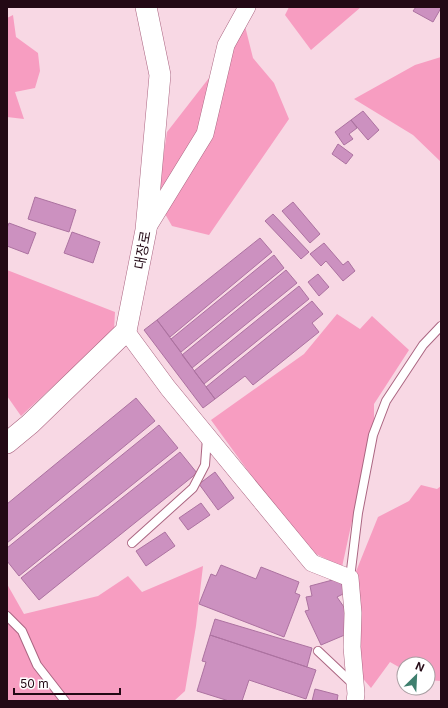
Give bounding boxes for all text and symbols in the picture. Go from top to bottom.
street label: 대장로 [130,229,154,271]
north arrow [396,656,436,696]
text: N [413,659,427,675]
scale bar [14,670,120,696]
text: 50 m [20,676,49,691]

